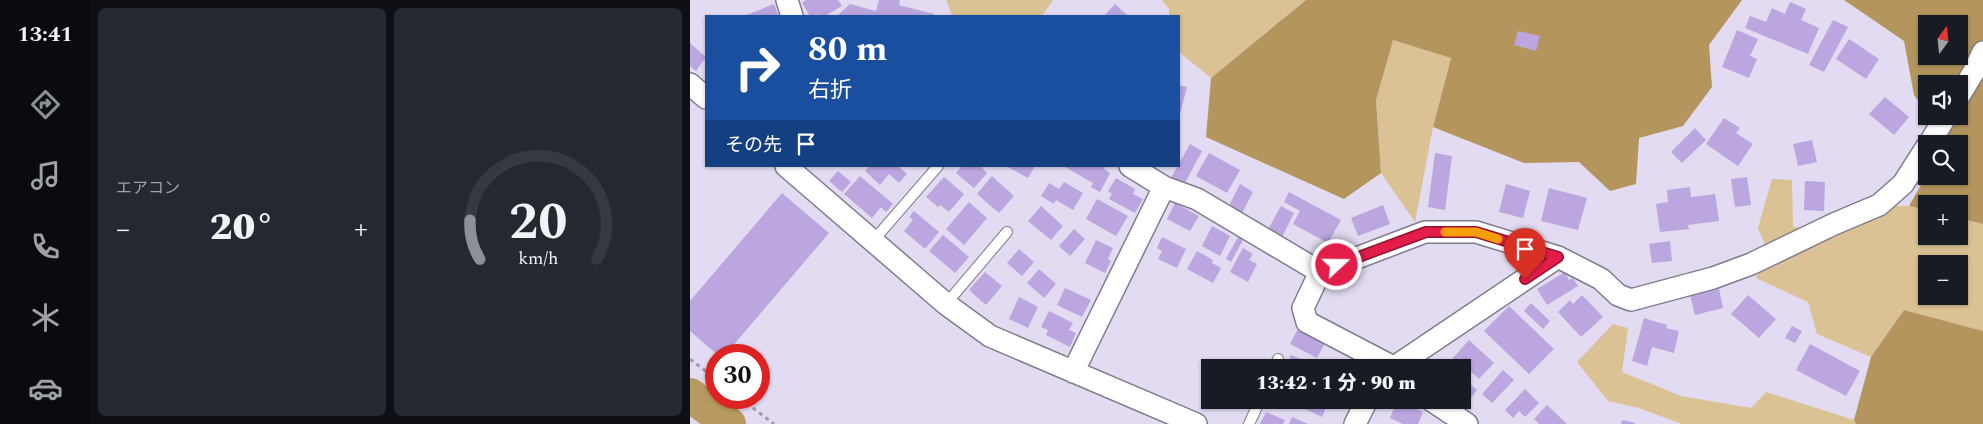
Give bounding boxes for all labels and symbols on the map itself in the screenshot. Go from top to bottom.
north arrow [1918,15,1968,65]
pin [1504,228,1546,279]
position arrow [1310,238,1362,290]
speed limit sign: 30 [705,344,770,409]

